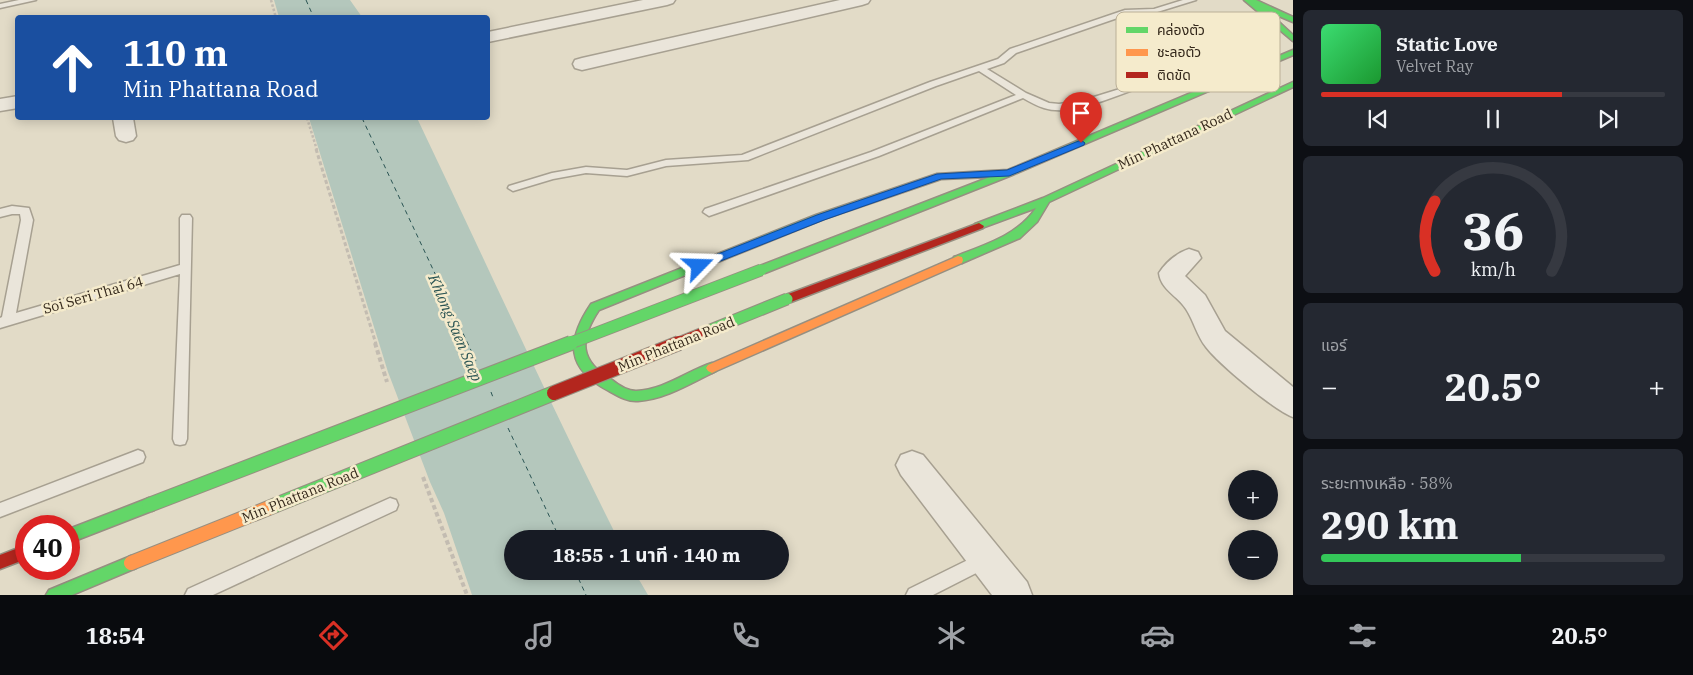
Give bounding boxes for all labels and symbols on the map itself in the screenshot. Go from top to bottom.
legend [1116,12,1280,92]
text: คล่องตัว [1157,21,1205,39]
text: ชะลอตัว [1157,43,1201,61]
text: ติดขัด [1157,66,1191,84]
pin [1060,92,1102,143]
street label: Min Phattana Road [1115,104,1236,173]
position arrow [672,239,724,291]
water label: Khlong Saen Saep [424,270,487,384]
street label: Soi Seri Thai 64 [41,272,145,318]
street label: Min Phattana Road [615,312,738,376]
street label: Min Phattana Road [239,463,362,527]
speed limit sign: 40 [15,515,80,580]

